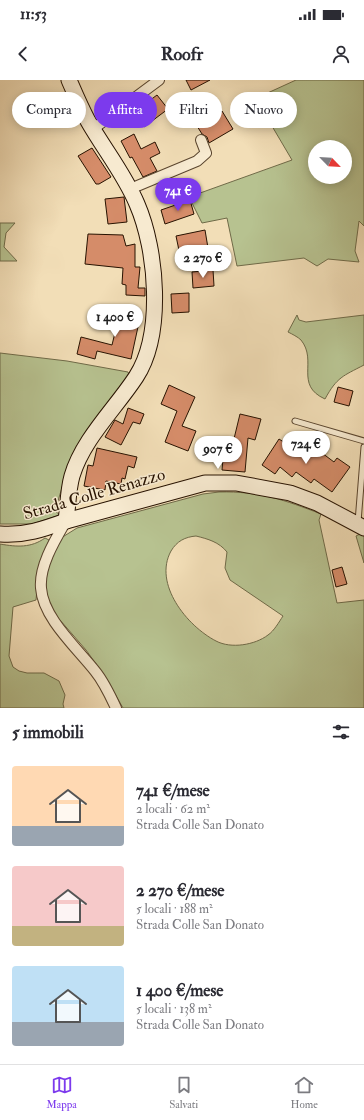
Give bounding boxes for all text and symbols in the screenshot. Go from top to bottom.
text: 11:53 [20,5,47,24]
icon: back [12,43,34,65]
text: Roofr [161,43,203,66]
icon: person [330,43,352,65]
chip: Compra [12,92,86,128]
chip: Affitta [94,92,157,128]
chip: Filtri [165,92,222,128]
chip: Nuovo [230,92,297,128]
north arrow [308,140,352,184]
map controls [308,140,352,184]
pin: 741 € [150,178,206,212]
text: 741 € [164,183,192,199]
pin: 2 270 € [166,245,240,279]
text: 2 270 € [184,250,222,266]
pin: 1 400 € [78,304,152,338]
text: 1 400 € [96,309,134,325]
pin: 724 € [278,431,334,465]
pin: 907 € [190,436,246,470]
text: 724 € [291,436,321,452]
text: 907 € [203,441,233,457]
street label: Strada Colle Renazzo [21,464,167,524]
icon: filters [330,721,352,743]
text: 5 immobili [12,722,84,743]
text: 741 €/mese [136,780,210,801]
icon: home [44,782,92,830]
text: 2 locali · 62 m² [136,801,210,817]
text: Strada Colle San Donato [136,817,264,833]
text: 2 270 €/mese [136,880,224,901]
icon: home [44,882,92,930]
text: 5 locali · 188 m² [136,901,213,917]
text: Strada Colle San Donato [136,917,264,933]
text: 1 400 €/mese [136,980,223,1001]
icon: home [44,982,92,1030]
text: 5 locali · 138 m² [136,1001,212,1017]
text: Strada Colle San Donato [136,1017,264,1033]
tab: Mappa [46,1074,77,1111]
tab: Salvati [169,1074,198,1111]
tab: Home [291,1074,318,1111]

